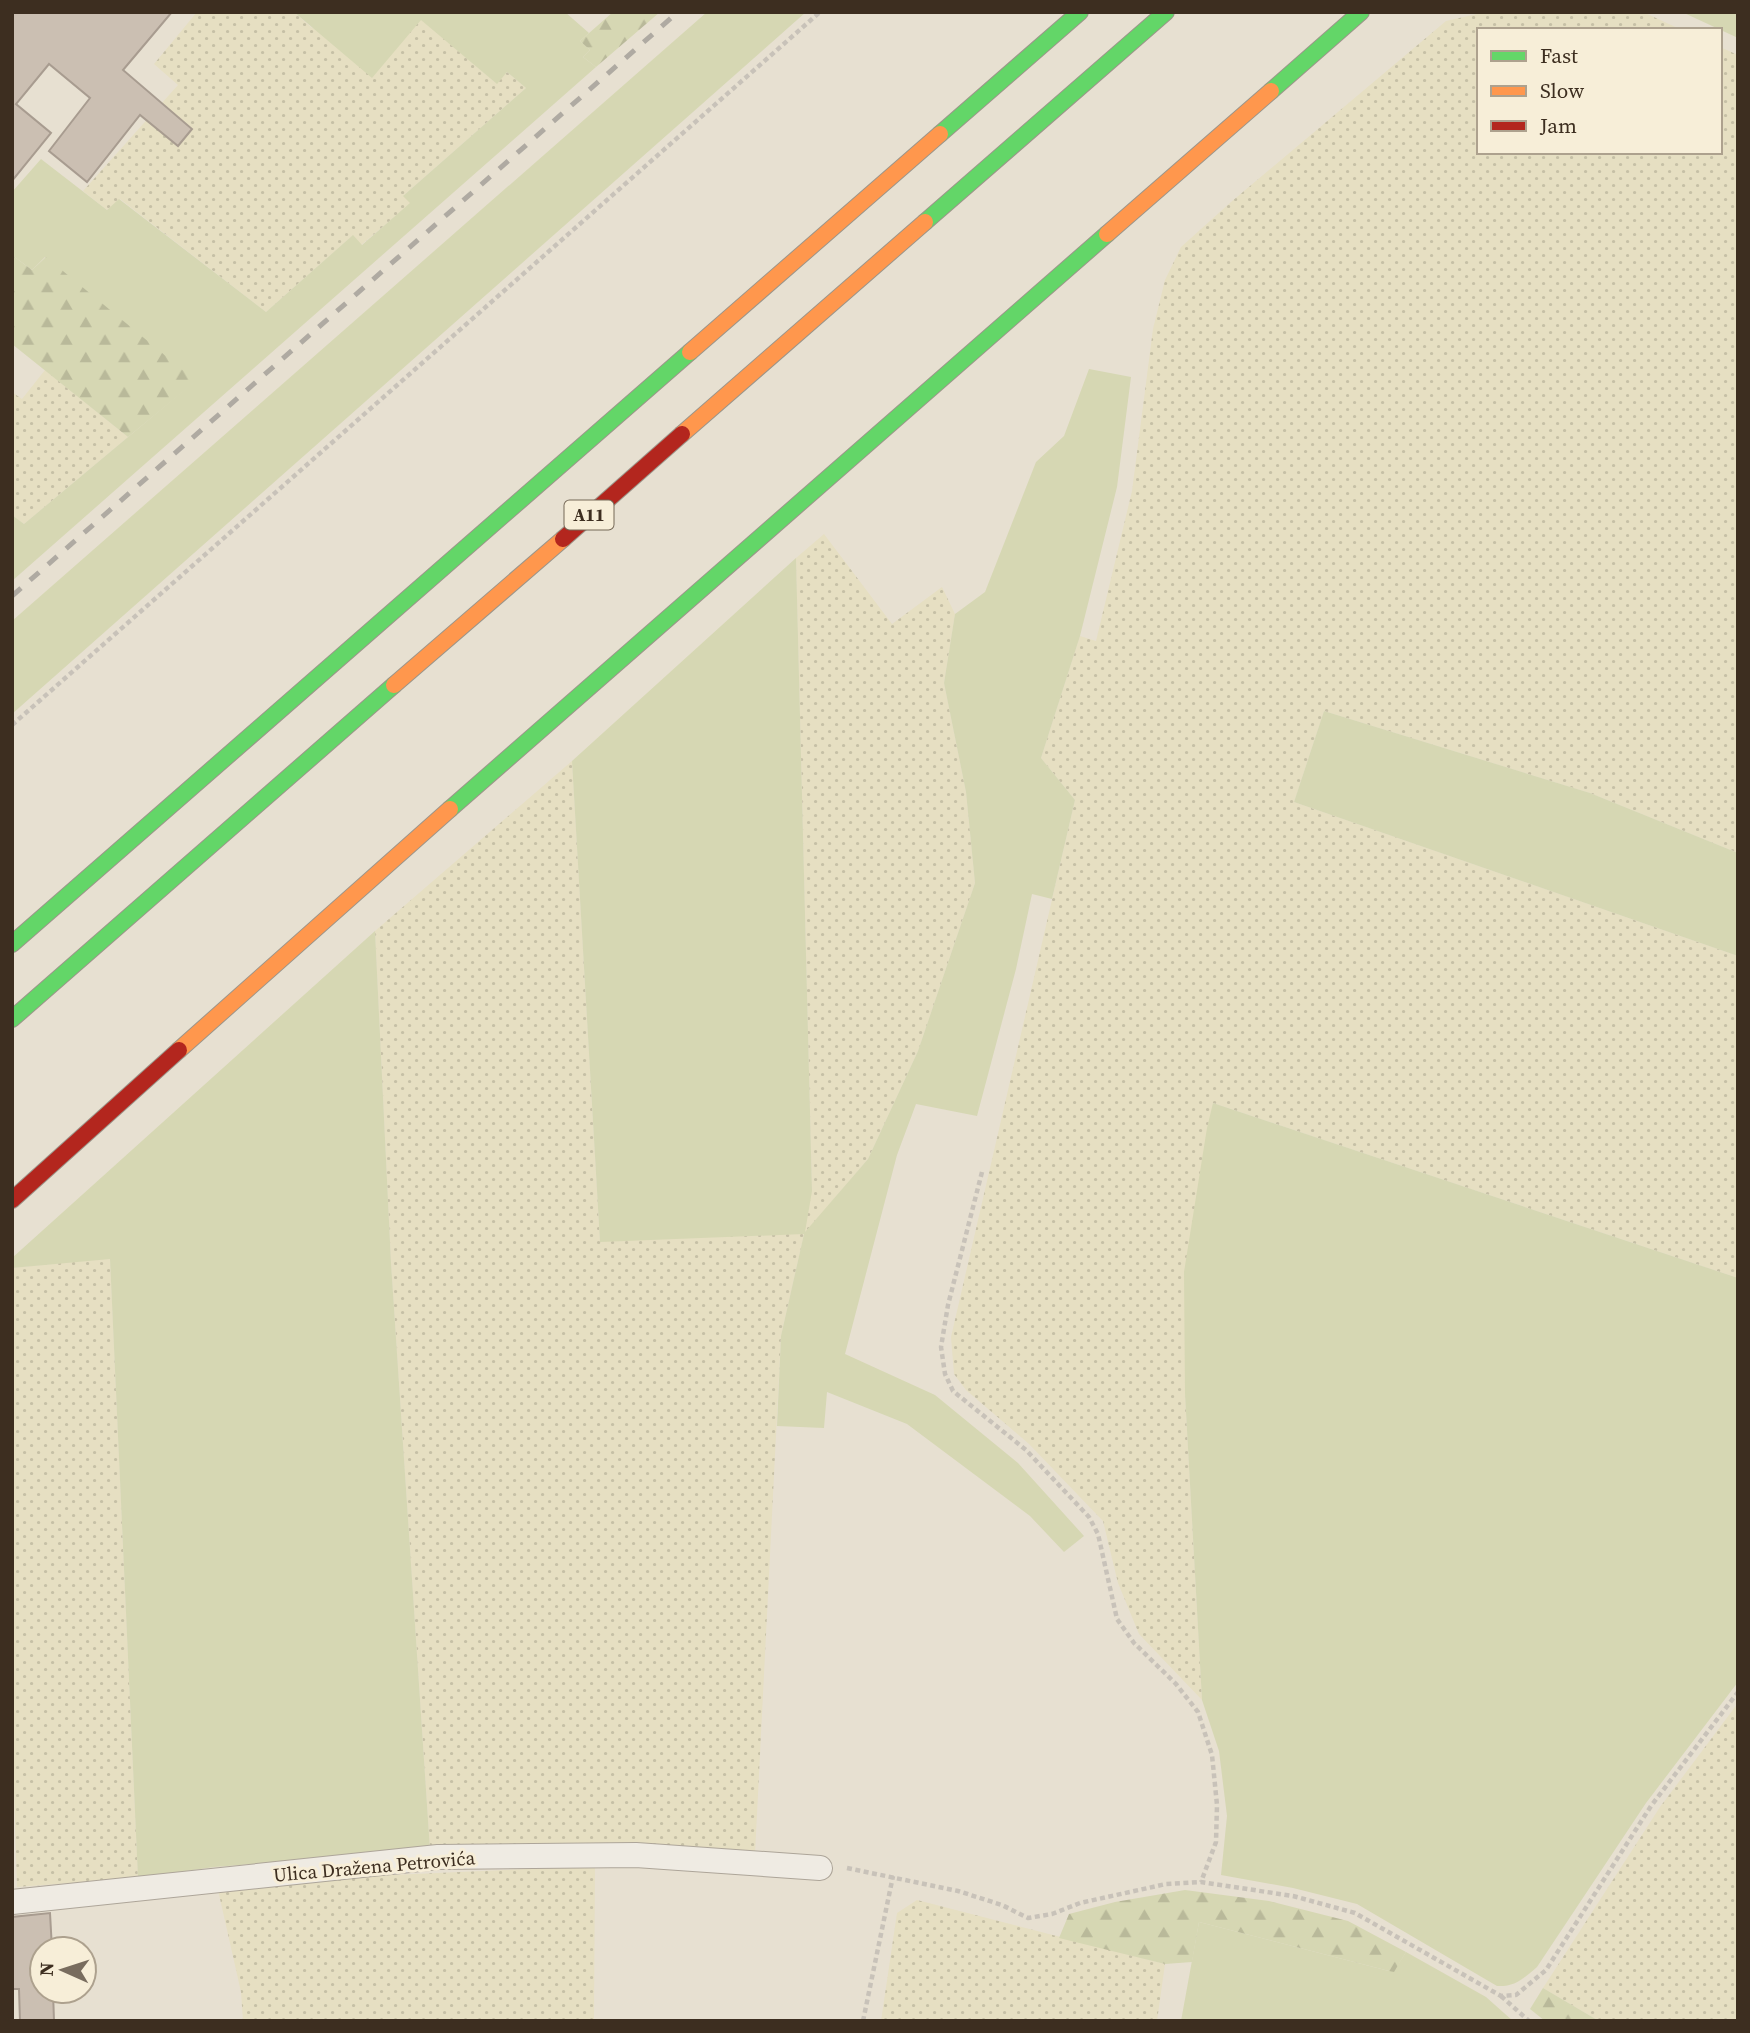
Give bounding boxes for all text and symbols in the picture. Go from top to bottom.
legend [1477,28,1722,154]
text: Fast [1540,41,1578,70]
text: Slow [1540,76,1584,105]
text: Jam [1539,111,1577,140]
road number: A11 [564,500,614,530]
street label: Ulica Dražena Petrovića [272,1844,476,1888]
north arrow [28,1935,98,2005]
text: N [33,1961,59,1977]

